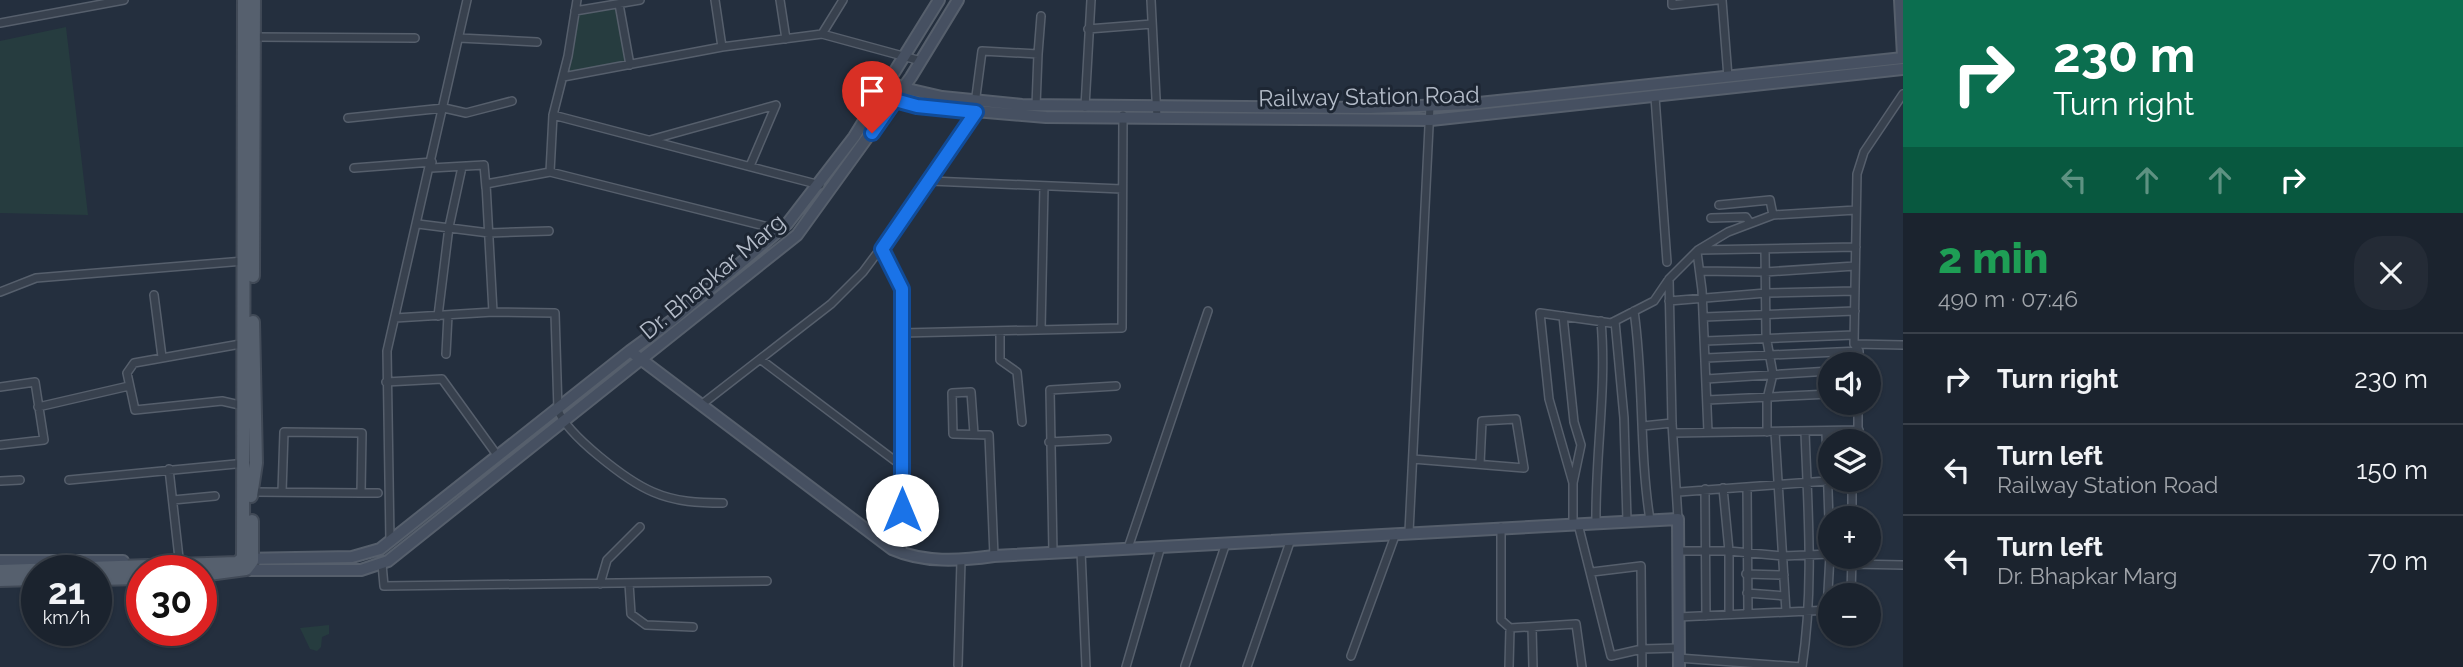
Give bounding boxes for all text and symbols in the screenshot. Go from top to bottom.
text: 230 m [2053,26,2195,83]
icon: right [1938,28,2029,119]
pin [842,61,902,133]
icon: arrive [853,72,891,110]
street label: Railway Station Road [1258,81,1480,111]
text: Turn right [2053,85,2194,122]
icon: left [2055,161,2093,199]
icon: ahead [2128,161,2166,199]
icon: ahead [2201,161,2239,199]
icon: right [2274,161,2312,199]
street label: Dr. Bhapkar Marg [634,208,790,344]
text: 2 min [1938,234,2048,283]
button: close [2354,236,2428,310]
text: 490 m · 07:46 [1938,285,2078,312]
map controls [1818,352,1881,646]
button: sound [1818,352,1881,415]
icon: right [1938,360,1976,398]
text: Turn right [1997,364,2118,394]
text: 230 m [2354,364,2428,394]
button: layers [1818,429,1881,492]
text: Turn left [1997,441,2103,471]
icon: left [1938,451,1976,489]
text: 150 m [2356,455,2428,485]
text: Railway Station Road [1997,471,2218,498]
position arrow [865,473,939,547]
button: + [1818,506,1881,569]
text: Turn left [1997,532,2103,562]
icon: left [1938,542,1976,580]
text: 70 m [2368,546,2428,576]
speed limit sign: 30 [126,555,217,646]
text: Dr. Bhapkar Marg [1997,562,2178,589]
text: 21 [48,571,85,612]
button: − [1818,583,1881,646]
text: km/h [43,607,90,628]

